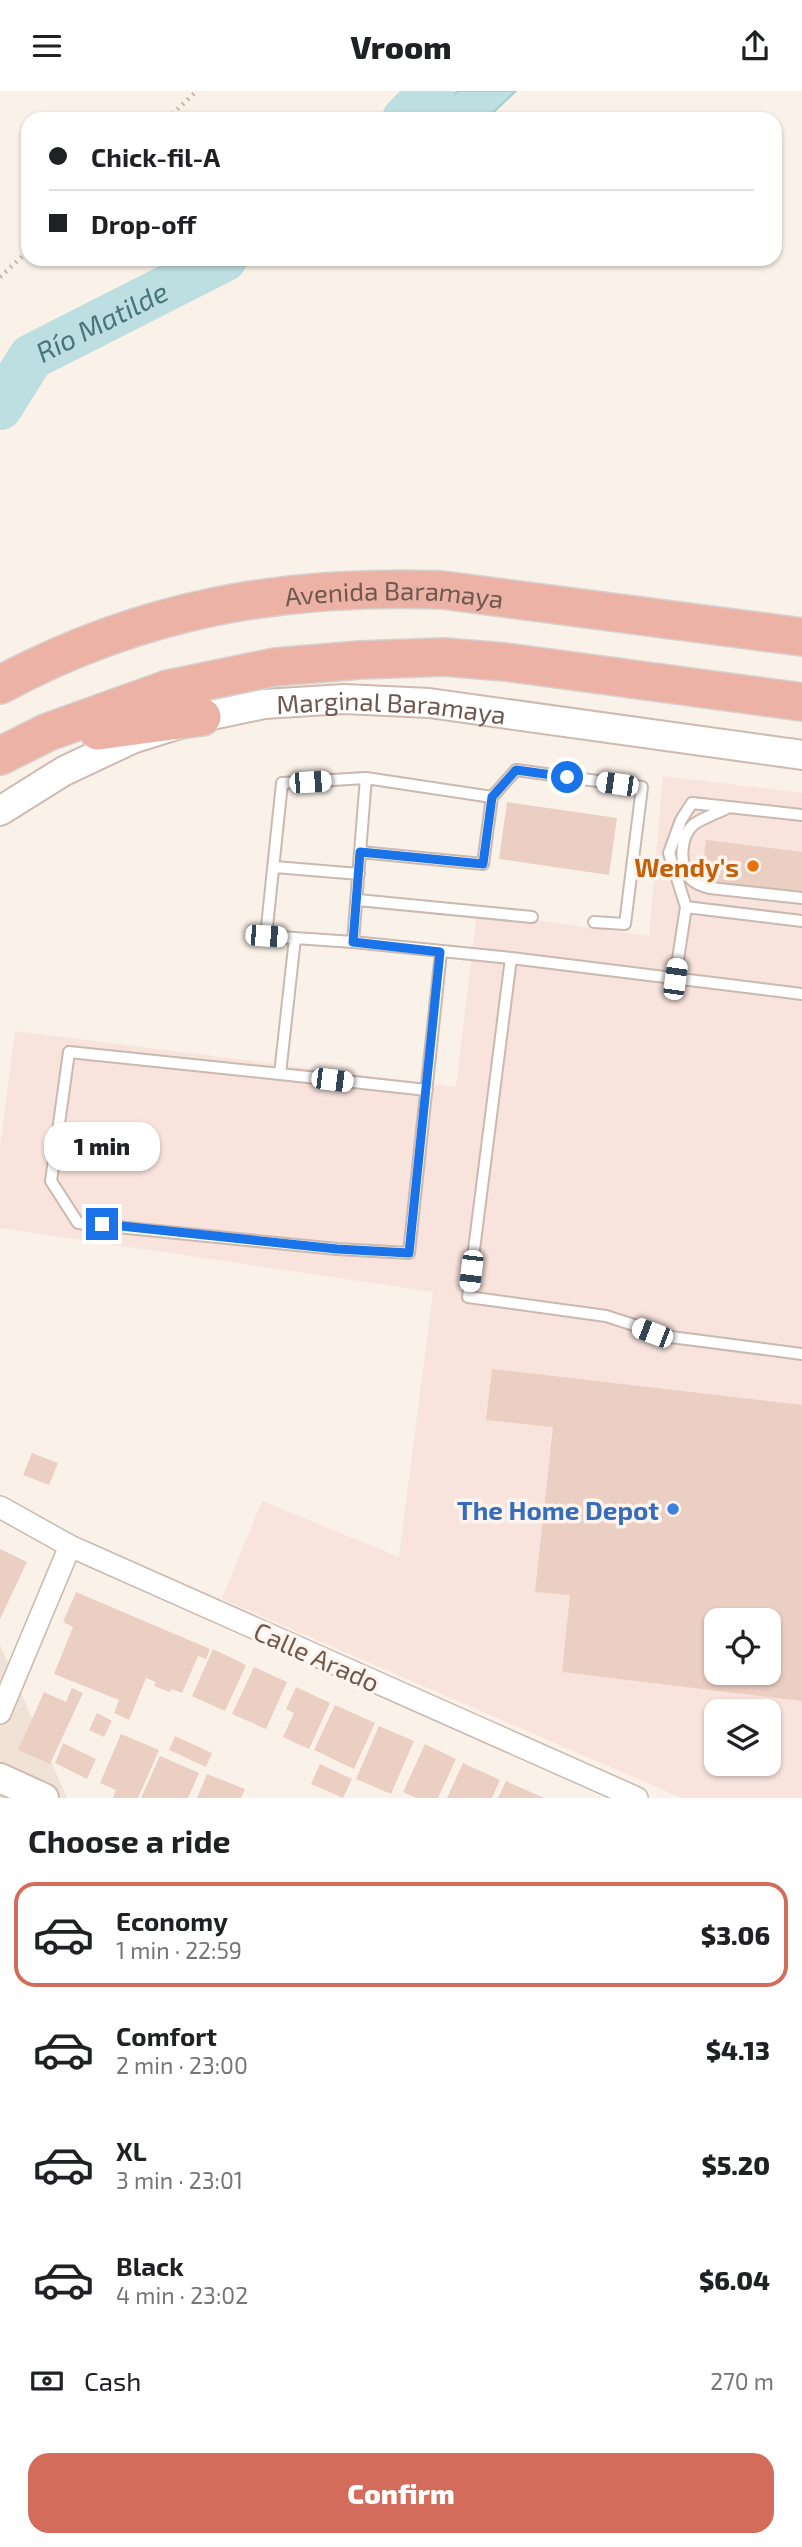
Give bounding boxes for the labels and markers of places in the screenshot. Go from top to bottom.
place label: Wendy's [634,851,739,883]
marker: Wendy's [745,858,761,874]
place label: The Home Depot [457,1494,659,1525]
marker: The Home Depot [665,1501,681,1517]

